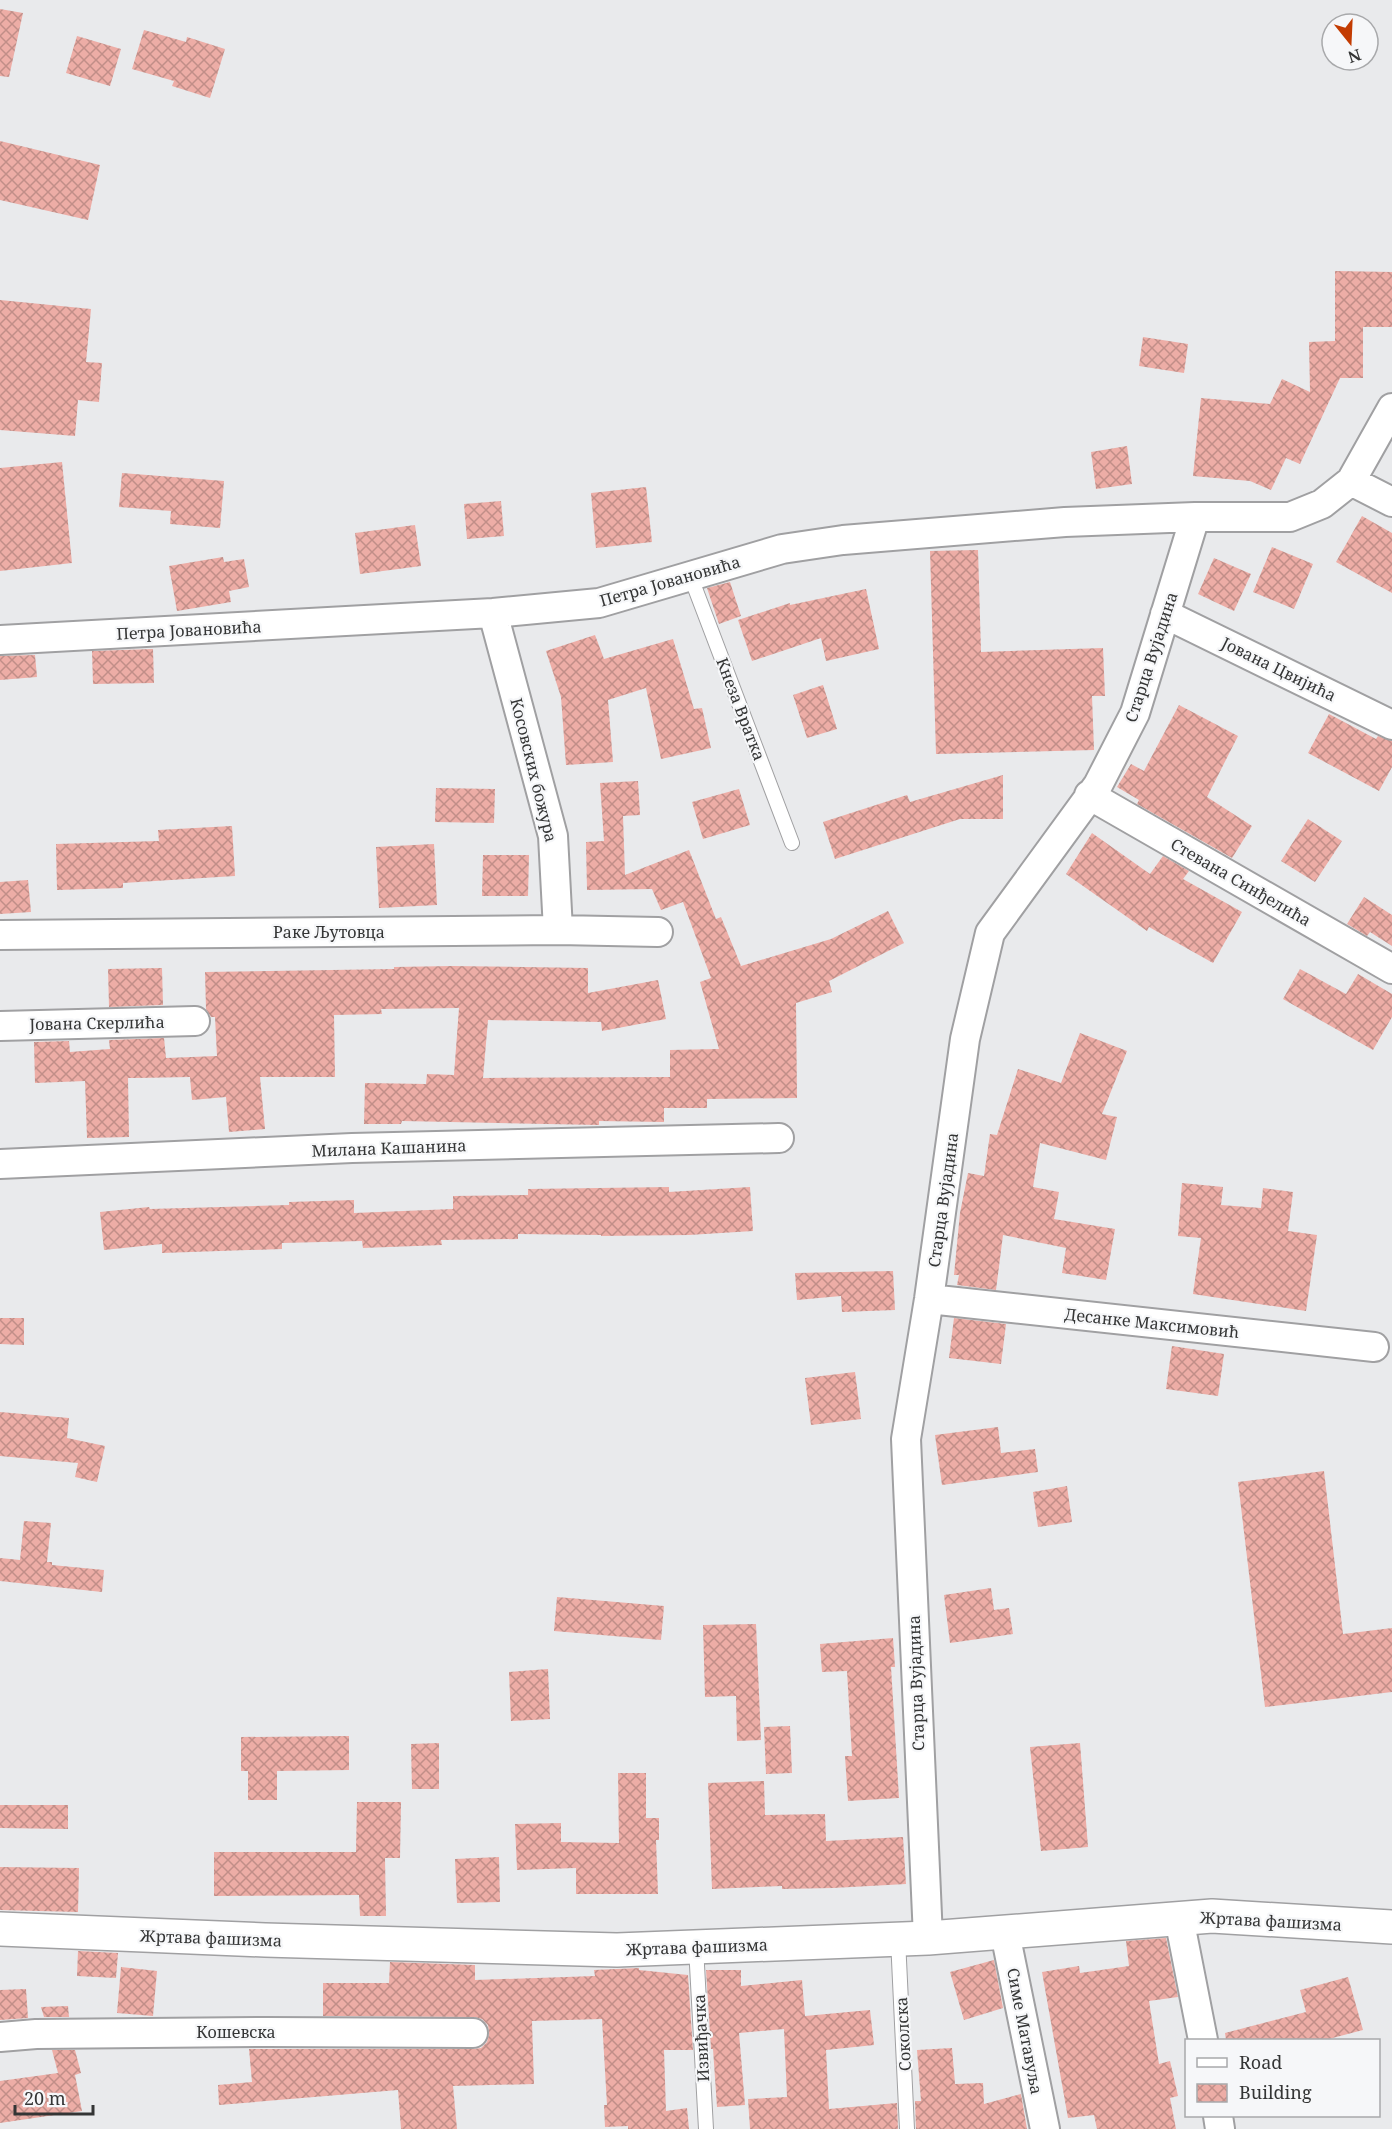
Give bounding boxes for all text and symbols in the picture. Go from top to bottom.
north arrow [1320,12,1380,72]
text: N [1345,44,1364,69]
street label: Петра Јовановића [597,550,743,612]
street label: Старца Вујадина [1120,589,1182,725]
street label: Петра Јовановића [116,615,262,645]
street label: Јована Цвијића [1217,631,1340,706]
street label: Кнеза Вратка [711,655,771,763]
street label: Косовских божура [505,696,563,844]
street label: Стевана Синђелића [1167,833,1315,931]
street label: Раке Љутовца [273,921,385,943]
street label: Јована Скерлића [28,1011,165,1035]
street label: Старца Вујадина [923,1131,963,1269]
street label: Милана Кашанина [311,1134,467,1162]
street label: Десанке Максимовић [1064,1303,1240,1343]
street label: Старца Вујадина [903,1615,929,1751]
street label: Жртава фашизма [1198,1906,1343,1936]
street label: Жртава фашизма [139,1924,282,1951]
street label: Жртава фашизма [625,1934,768,1961]
street label: Симе Матавуља [1002,1966,1048,2096]
street label: Извиђачка [688,1994,714,2082]
street label: Соколска [890,1996,916,2072]
street label: Кошевска [196,2021,276,2043]
legend [1185,2039,1380,2117]
text: Road [1239,2050,1282,2074]
scale bar [15,2078,93,2116]
text: Building [1239,2080,1312,2104]
text: 20 m [24,2086,66,2110]

